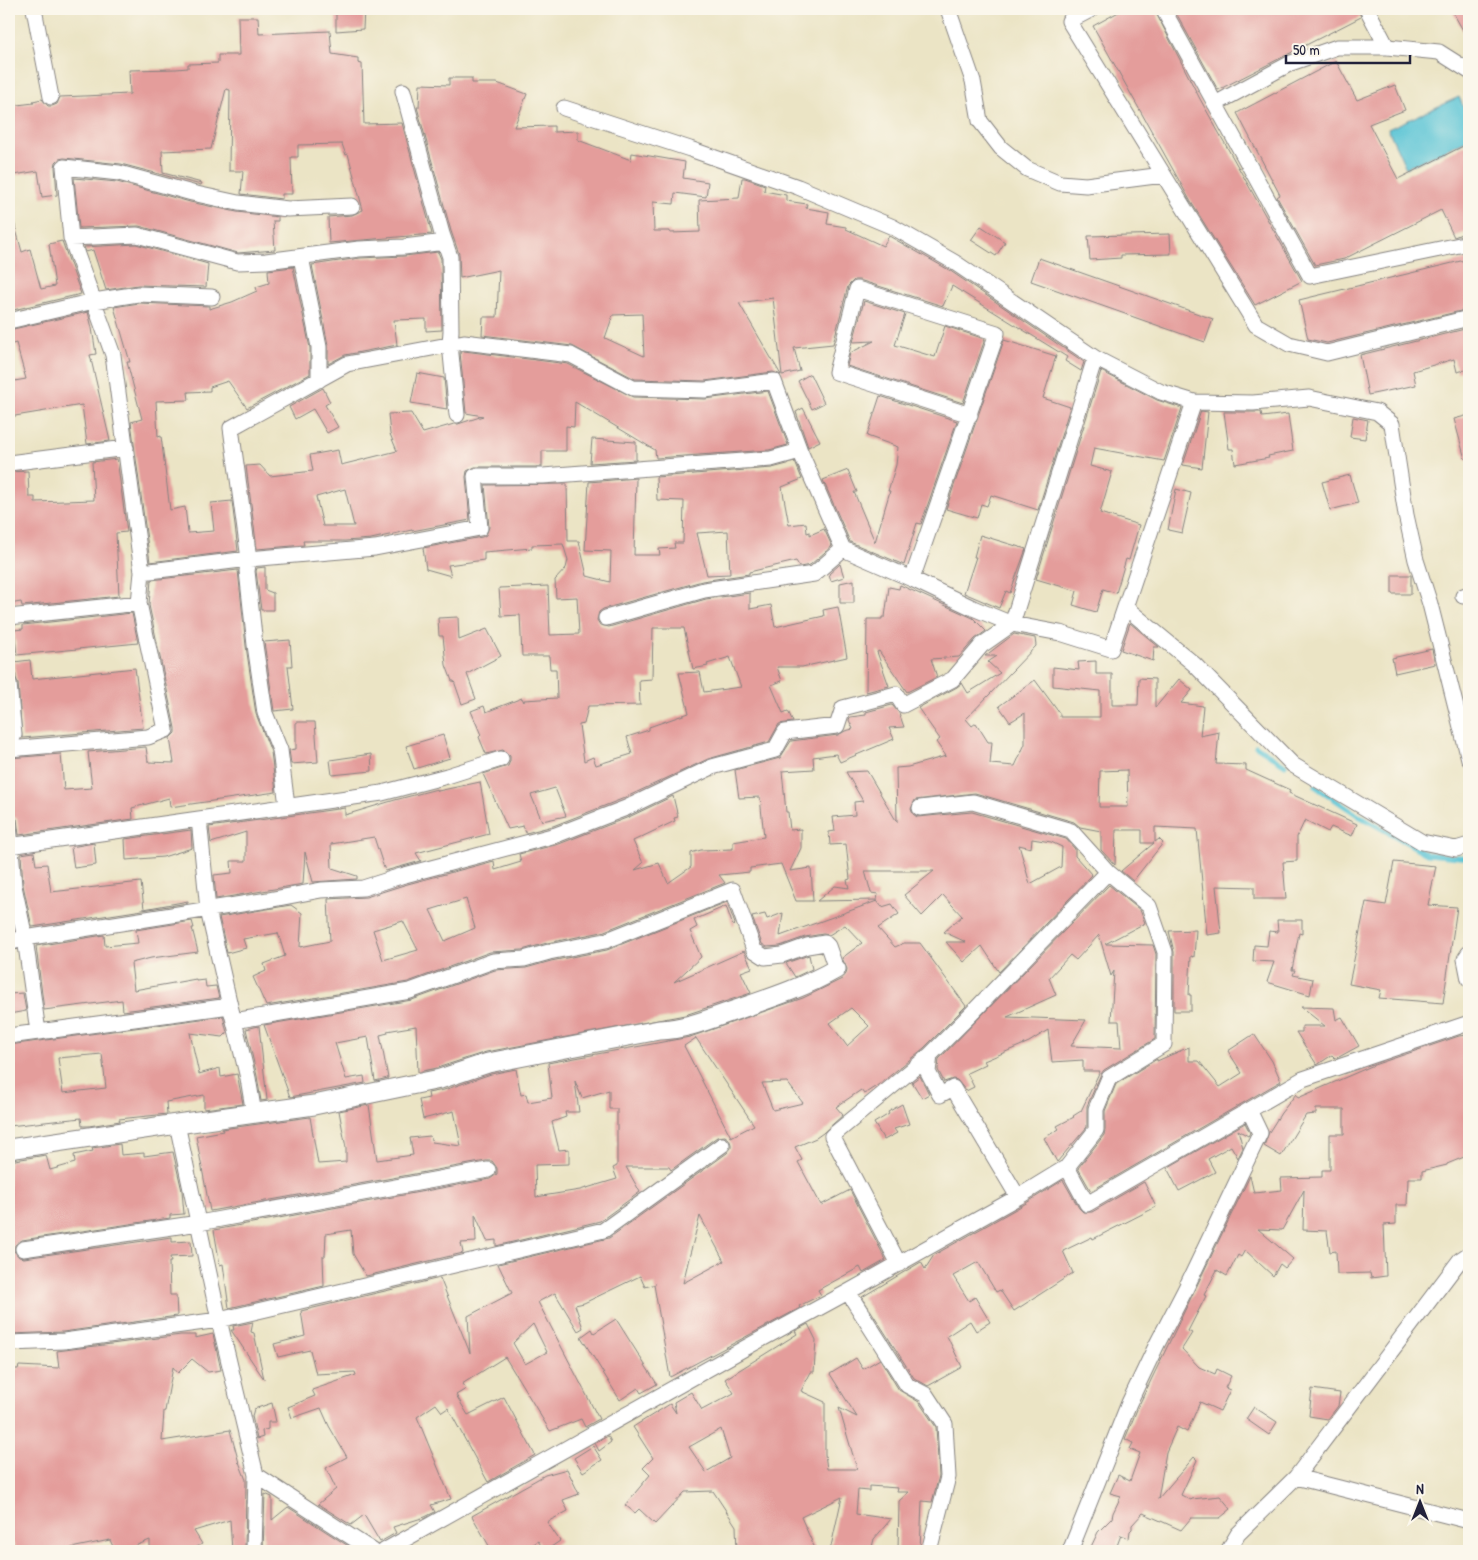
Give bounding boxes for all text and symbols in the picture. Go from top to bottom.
scale bar [1286,32,1409,64]
text: 50 m [1293,39,1320,60]
north arrow [1396,1478,1446,1528]
text: N [1416,1479,1424,1498]

